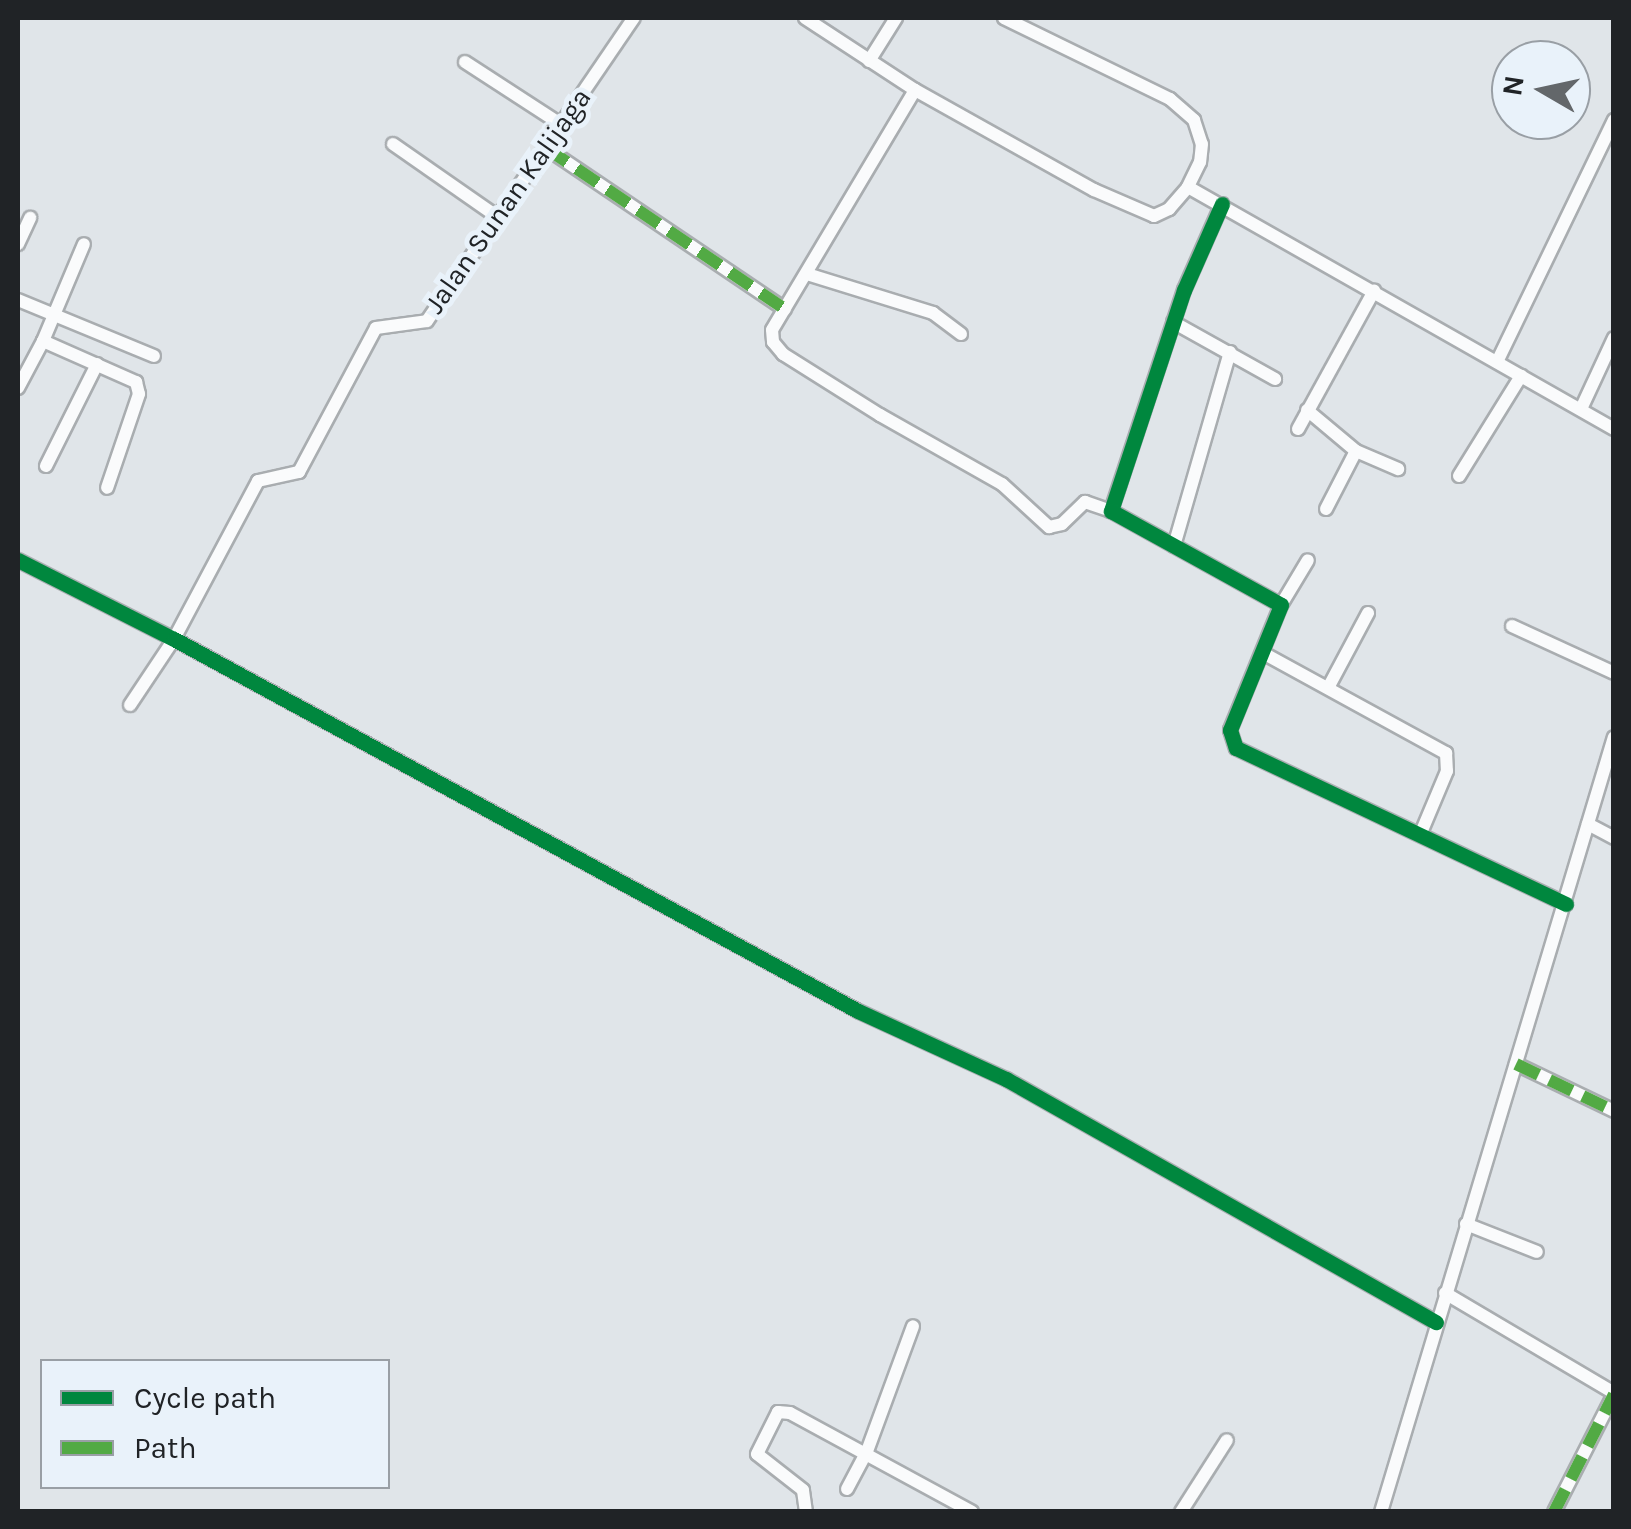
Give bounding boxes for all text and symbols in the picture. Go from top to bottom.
north arrow [1491,40,1591,140]
text: N [1495,73,1531,98]
street label: Jalan Sunan Kalijaga [418,82,598,320]
legend [40,1359,390,1489]
text: Cycle path [134,1380,276,1416]
text: Path [134,1430,197,1466]

